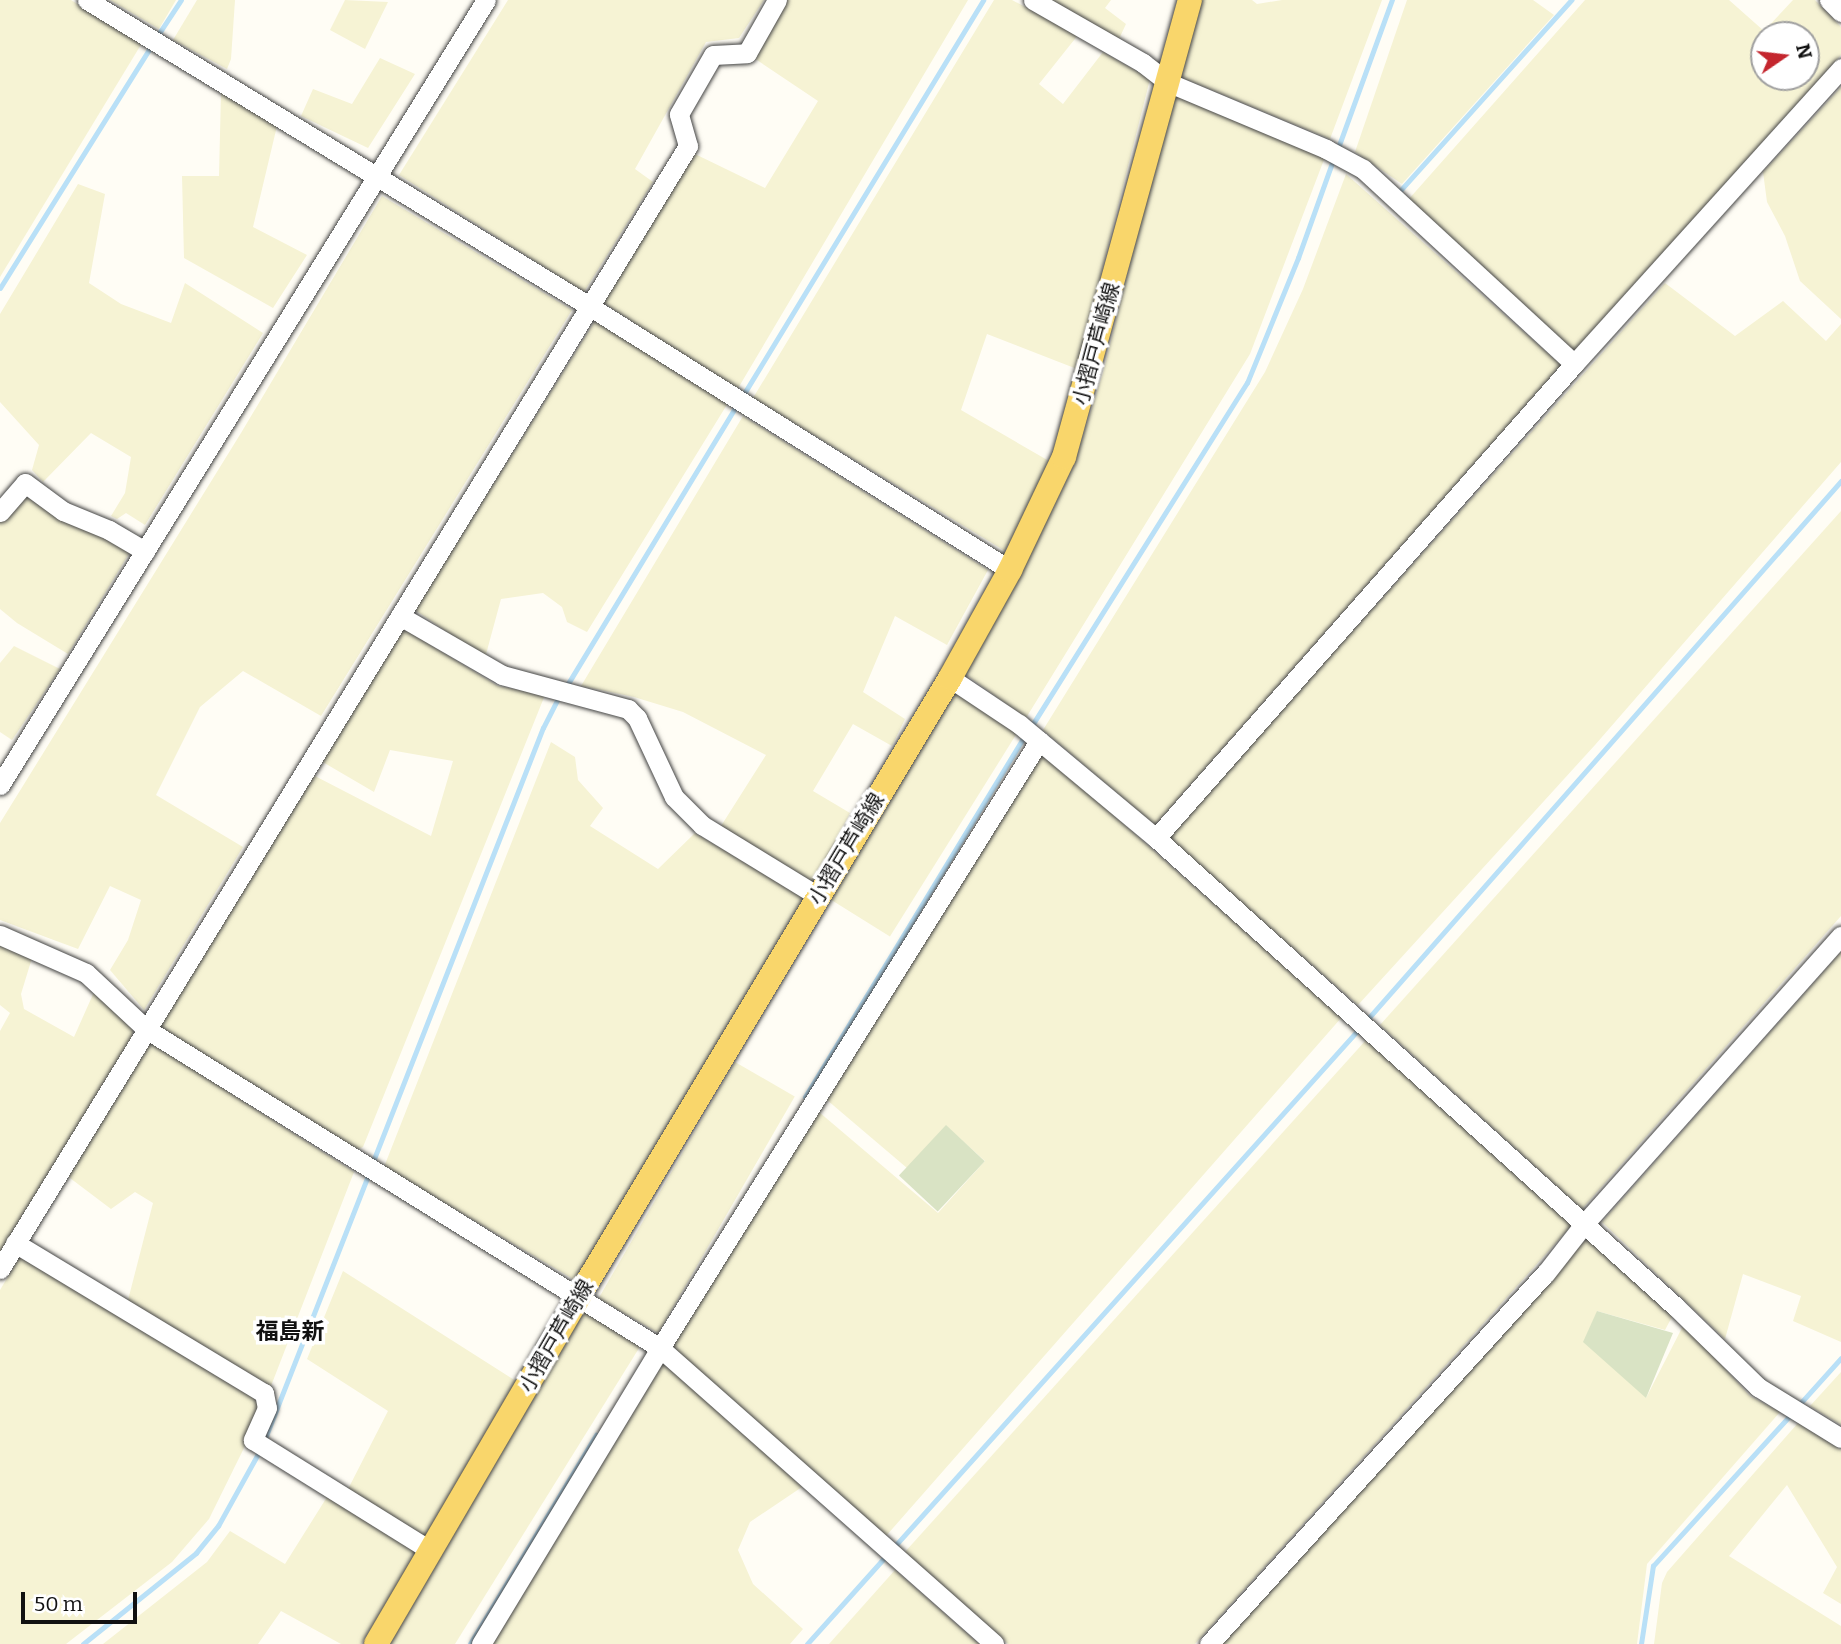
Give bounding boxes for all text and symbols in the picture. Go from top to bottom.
north arrow [1750,21,1820,91]
text: N [1791,41,1817,61]
street label: 小摺戸芦崎線 [1068,280,1124,408]
street label: 小摺戸芦崎線 [803,789,889,909]
street label: 小摺戸芦崎線 [514,1275,598,1397]
district label: 福島新 [256,1317,324,1345]
scale bar [24,1578,140,1622]
text: 50 m [34,1591,83,1617]

